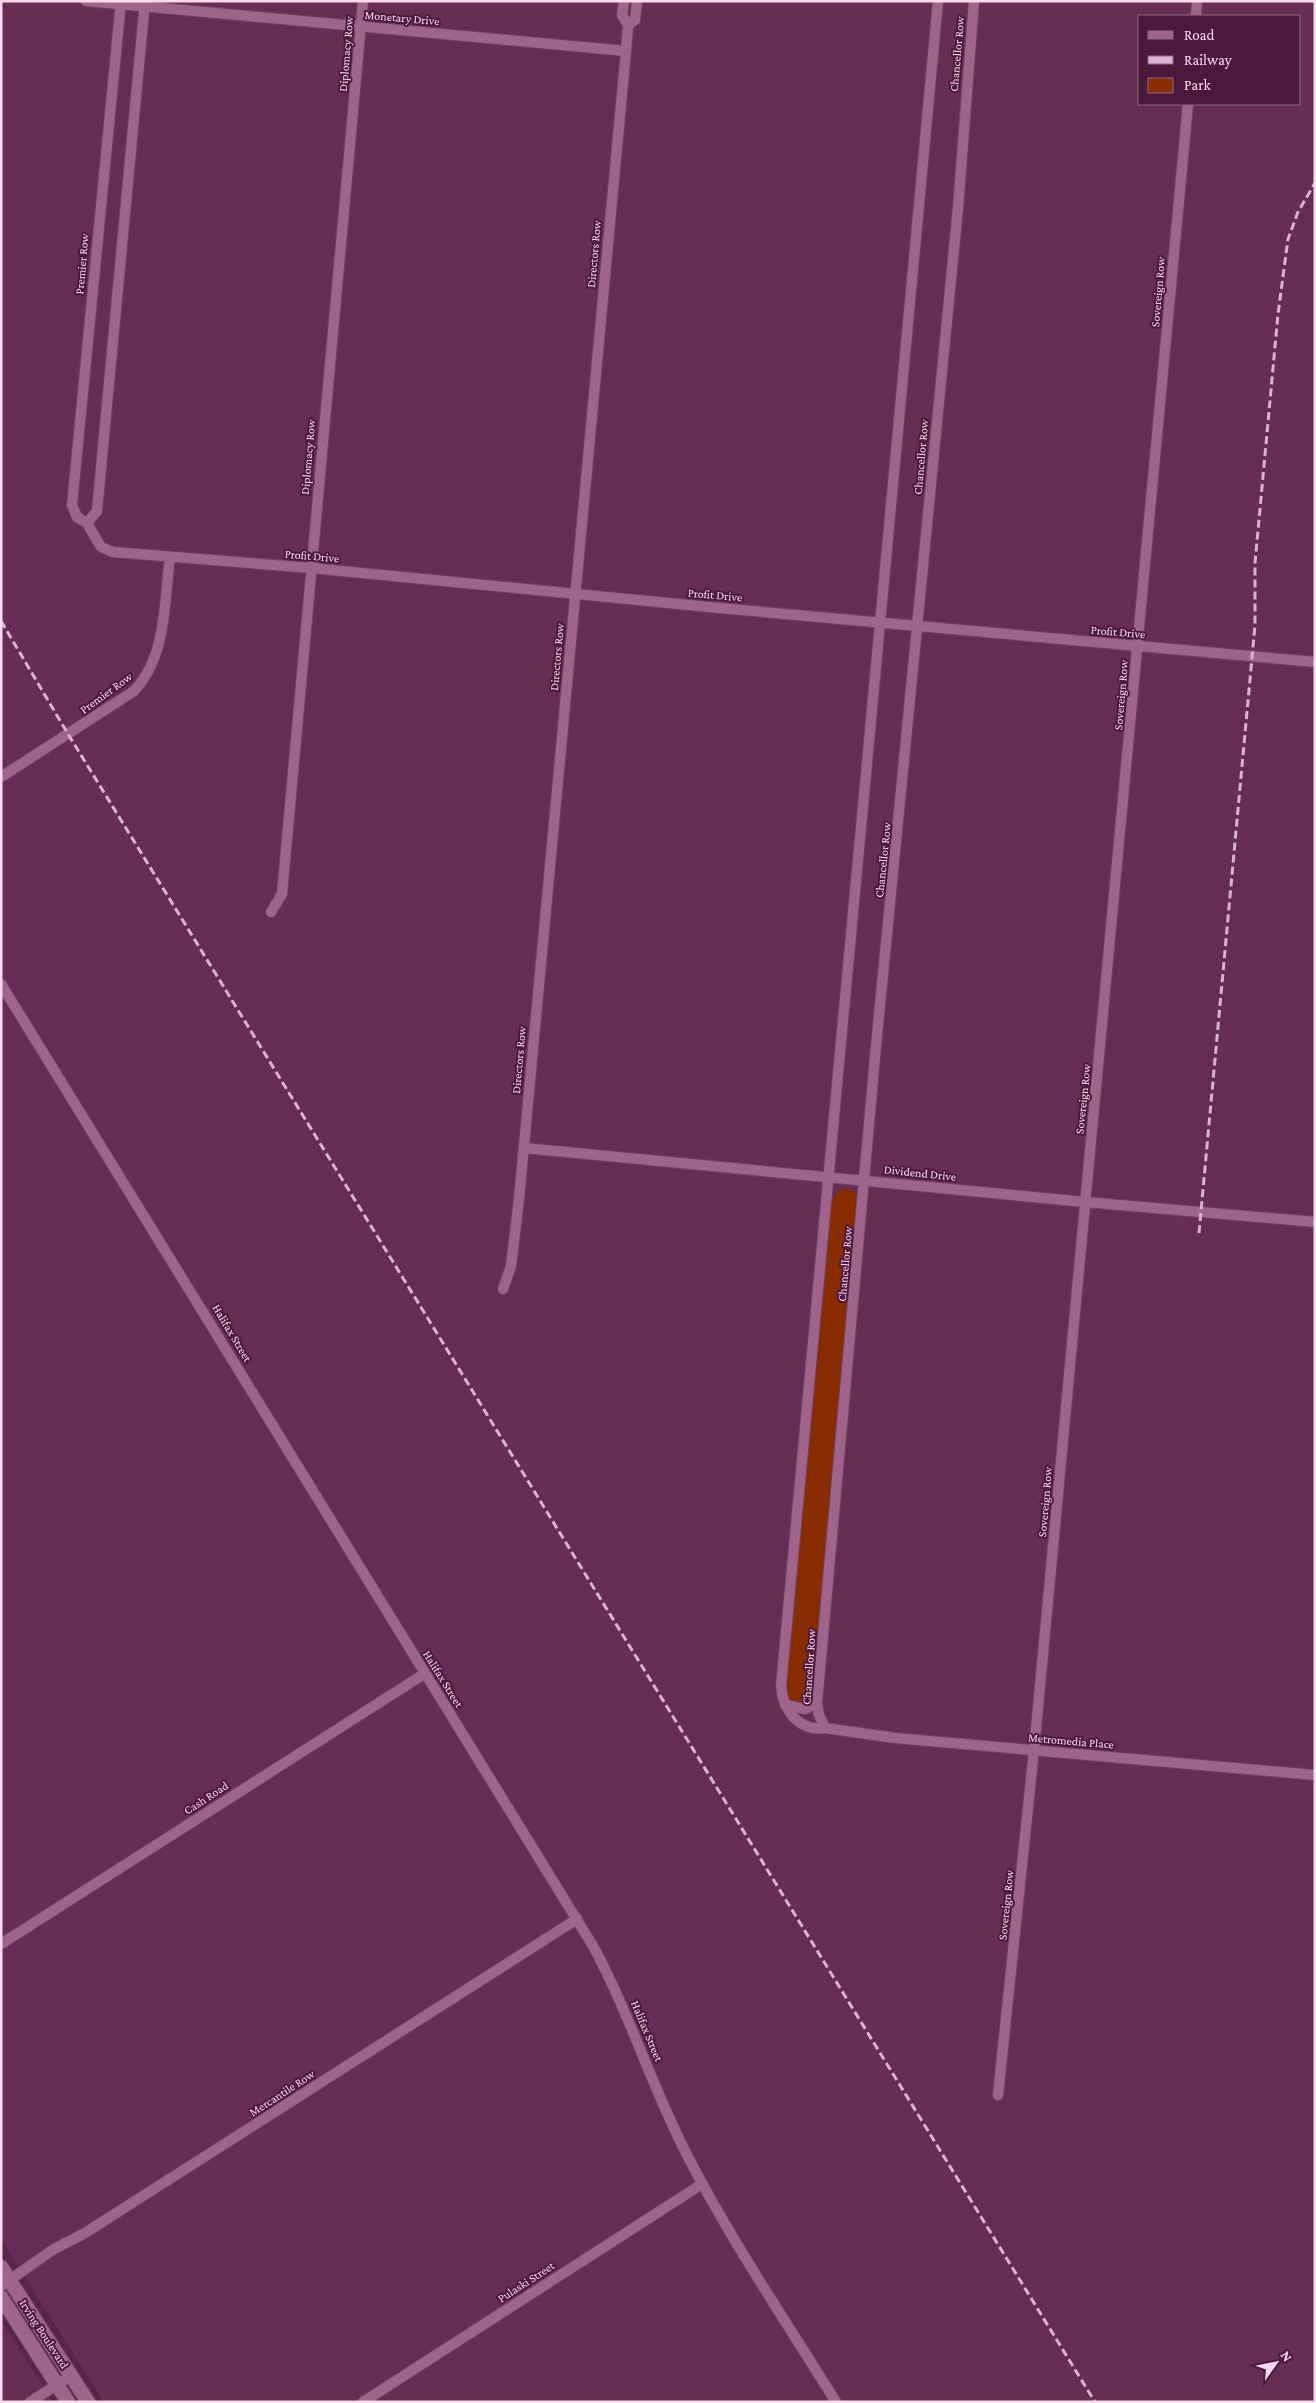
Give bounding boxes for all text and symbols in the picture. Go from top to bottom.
street label: Monetary Drive [364,8,440,28]
street label: Diplomacy Row [336,15,356,92]
street label: Chancellor Row [947,15,967,92]
legend [1138,15,1301,105]
text: Road [1184,27,1215,43]
text: Railway [1184,52,1232,69]
text: Park [1184,77,1211,93]
street label: Directors Row [584,220,604,288]
street label: Premier Row [72,233,92,295]
street label: Sovereign Row [1148,256,1168,328]
street label: Diplomacy Row [298,418,318,495]
street label: Chancellor Row [911,418,931,495]
street label: Profit Drive [284,547,340,565]
street label: Profit Drive [687,586,743,604]
street label: Directors Row [547,623,567,691]
street label: Profit Drive [1090,623,1146,641]
street label: Sovereign Row [1111,659,1131,731]
street label: Premier Row [77,669,135,717]
street label: Chancellor Row [872,821,894,898]
street label: Directors Row [509,1026,529,1094]
street label: Sovereign Row [1072,1063,1094,1135]
street label: Dividend Drive [883,1162,957,1184]
street label: Chancellor Row [835,1225,855,1302]
street label: Halifax Street [209,1302,255,1365]
street label: Sovereign Row [1035,1466,1055,1538]
street label: Chancellor Row [799,1629,819,1705]
street label: Halifax Street [420,1648,467,1711]
street label: Metromedia Place [1027,1730,1115,1752]
street label: Cash Road [181,1778,231,1818]
street label: Sovereign Row [995,1869,1017,1941]
street label: Halifax Street [628,1998,667,2065]
street label: Mercantile Row [247,2067,318,2119]
street label: Pulaski Street [495,2258,558,2306]
street label: Irving Boulevard [16,2297,72,2372]
north arrow [1251,2338,1301,2388]
text: N [1278,2348,1296,2365]

